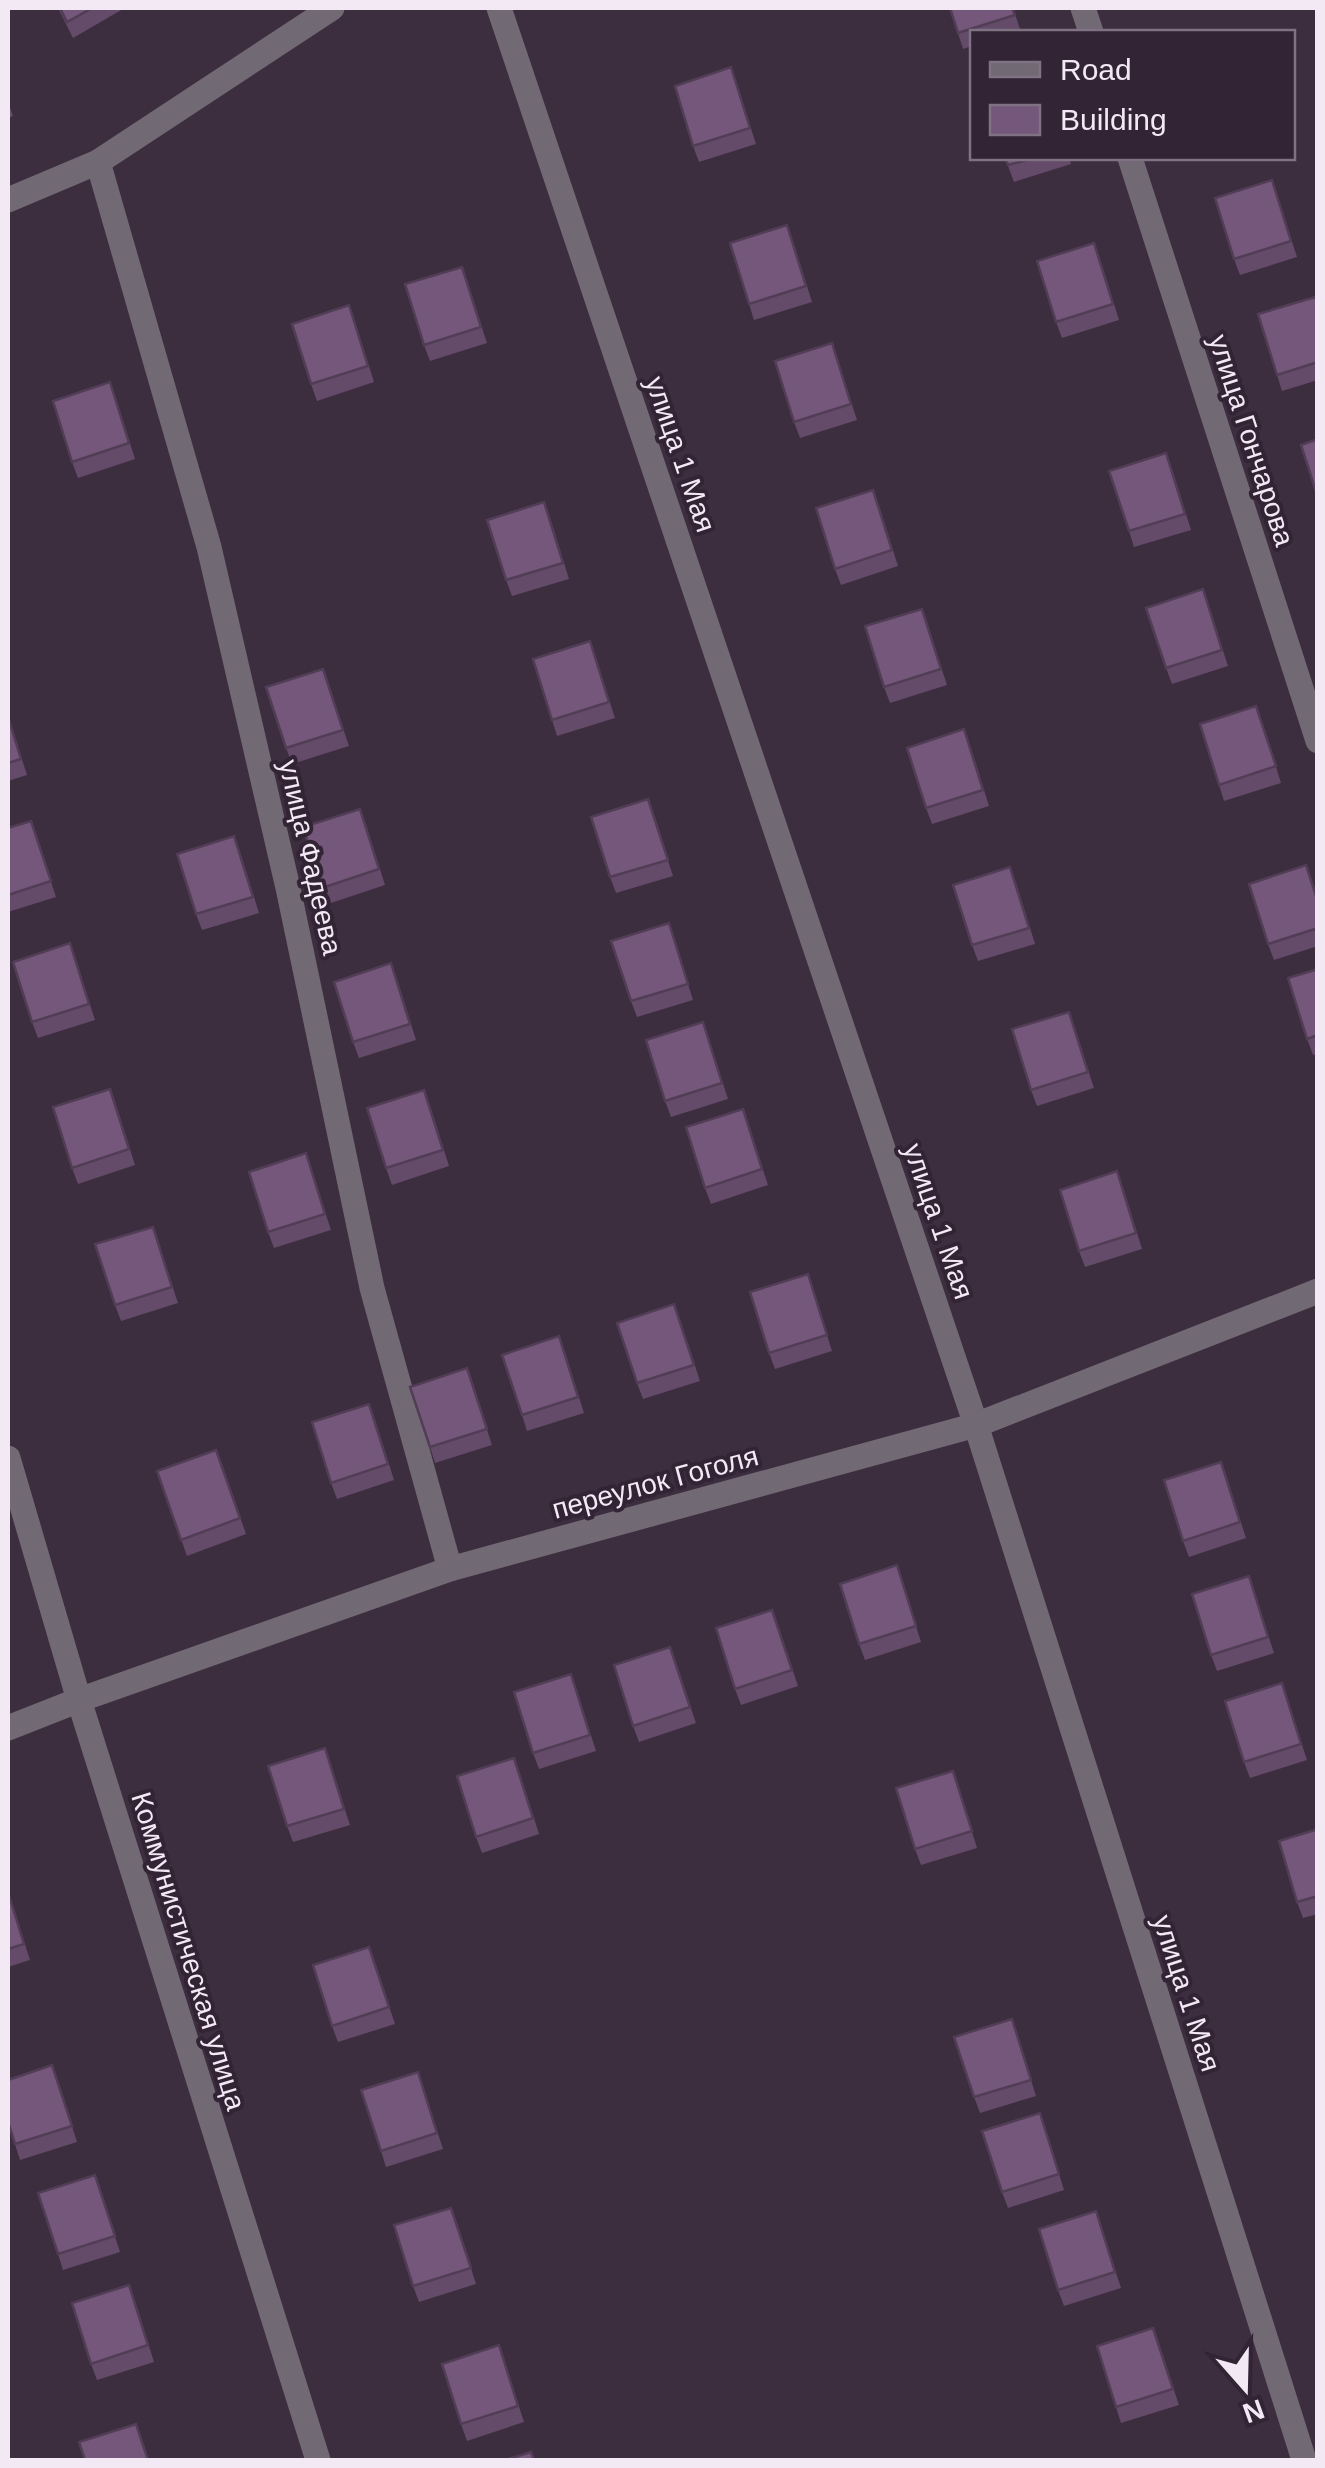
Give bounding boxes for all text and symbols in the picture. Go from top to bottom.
legend [970,30,1295,160]
text: Road [1060,53,1132,86]
text: Building [1060,103,1167,136]
street label: улица Гончарова [1203,331,1300,550]
street label: улица 1 Мая [639,372,722,536]
street label: улица Фадеева [273,757,348,958]
street label: улица 1 Мая [897,1139,980,1303]
street label: переулок Гоголя [549,1440,762,1525]
street label: Коммунистическая улица [125,1788,252,2114]
street label: улица 1 Мая [1147,1911,1226,2075]
north arrow [1195,2338,1295,2438]
text: N [1239,2393,1268,2429]

